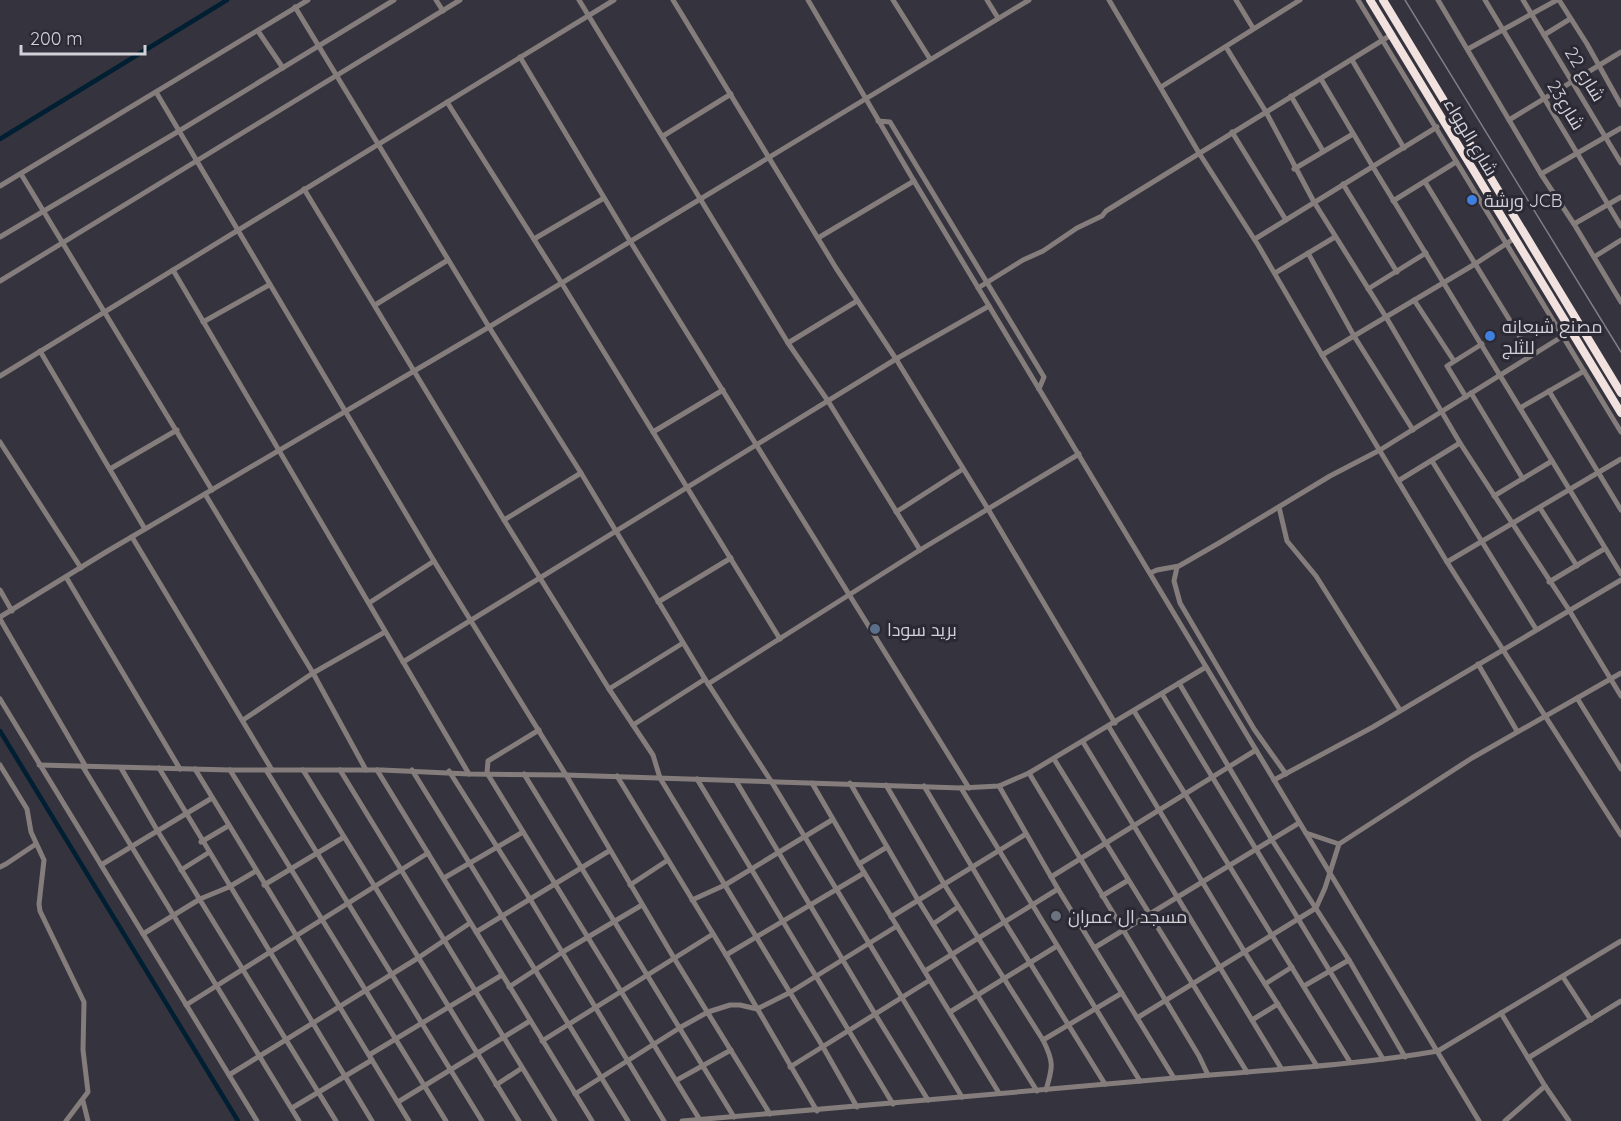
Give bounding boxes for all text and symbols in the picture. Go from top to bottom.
scale bar [21,18,146,56]
text: 200 m [30,27,83,50]
street label: شارع 22 [1559,42,1610,106]
street label: شارع23 [1541,76,1590,135]
street label: شارع الهواء [1438,94,1503,181]
place label: ورشة JCB [1484,189,1563,212]
marker: ورشة JCB [1465,193,1479,207]
place label: مصنع شبعانه للثلج [1502,315,1603,360]
marker: مصنع شبعانه للثلج [1483,329,1497,343]
place label: بريد سودا [887,618,957,641]
marker: بريد سودا [868,622,882,636]
place label: مسجد ال عمران [1068,905,1187,928]
marker: مسجد ال عمران [1049,909,1063,923]

